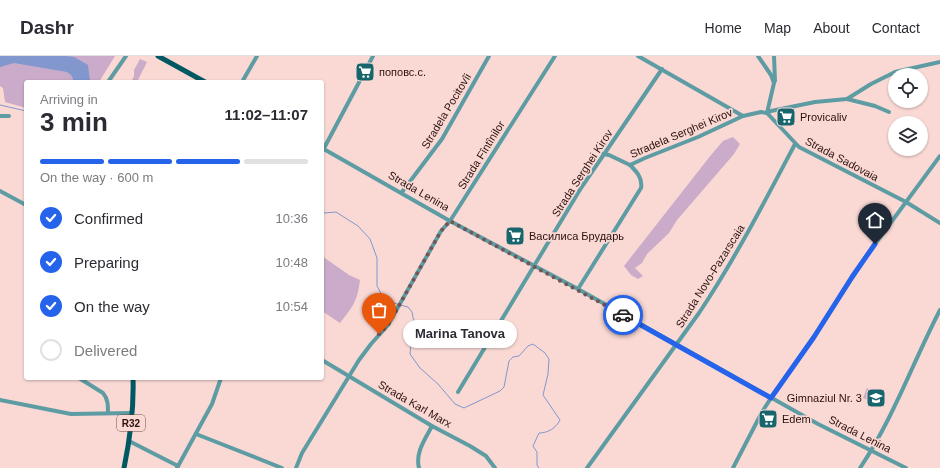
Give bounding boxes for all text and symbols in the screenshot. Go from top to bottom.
text: Dashr [20,17,74,38]
text: Home [705,20,742,36]
text: Map [764,20,791,36]
text: About [813,20,850,36]
text: Contact [872,20,920,36]
supermarket icon: поповс.с. [354,61,376,83]
place label: поповс.с. [379,66,426,78]
map controls [888,68,928,156]
button: locate [888,68,928,108]
street label: Stradela Pocitovîi [419,71,473,151]
text: Arriving in [40,92,98,107]
text: 11:02–11:07 [225,106,308,123]
street label: Stradela Serghei Kirov [628,106,734,160]
supermarket icon: Provicaliv [775,106,797,128]
text: 3 min [40,107,108,137]
place label: Provicaliv [800,111,848,123]
button: layers [888,116,928,156]
street label: Strada Fîntînilor [455,118,507,191]
street label: Strada Serghei Kirov [549,127,615,219]
street label: Strada Sadovaia [803,135,881,184]
street label: Strada Lenina [386,169,452,214]
text: On the way · 600 m [40,170,153,185]
pin [858,203,892,244]
icon: check [40,207,62,229]
icon: home [864,209,886,231]
text: Confirmed [74,210,143,227]
text: 10:36 [275,211,308,226]
street label: Strada Novo-Pazarscaia [673,222,747,330]
supermarket icon: Василиса Брударь [504,225,526,247]
place label: Василиса Брударь [529,230,624,242]
icon: check [40,251,62,273]
text: Preparing [74,254,139,271]
text: 10:48 [275,255,308,270]
pin [362,293,396,334]
icon: check [40,295,62,317]
courier [603,295,643,335]
text: On the way [74,298,150,315]
text: 10:54 [275,299,308,314]
icon: bag [368,299,390,321]
icon: car [612,304,634,326]
callout: Marina Tanova [403,320,517,348]
text: Marina Tanova [415,326,505,341]
text: Delivered [74,342,137,359]
street label: Strada Karl Marx [376,378,454,430]
school or university icon: Gimnaziul Nr. 3 [865,387,887,409]
place label: Gimnaziul Nr. 3 [787,392,862,404]
supermarket icon: Edem [757,408,779,430]
place label: Edem [782,413,811,425]
street label: Strada Lenina [827,413,894,455]
road number: R32 [117,415,145,431]

